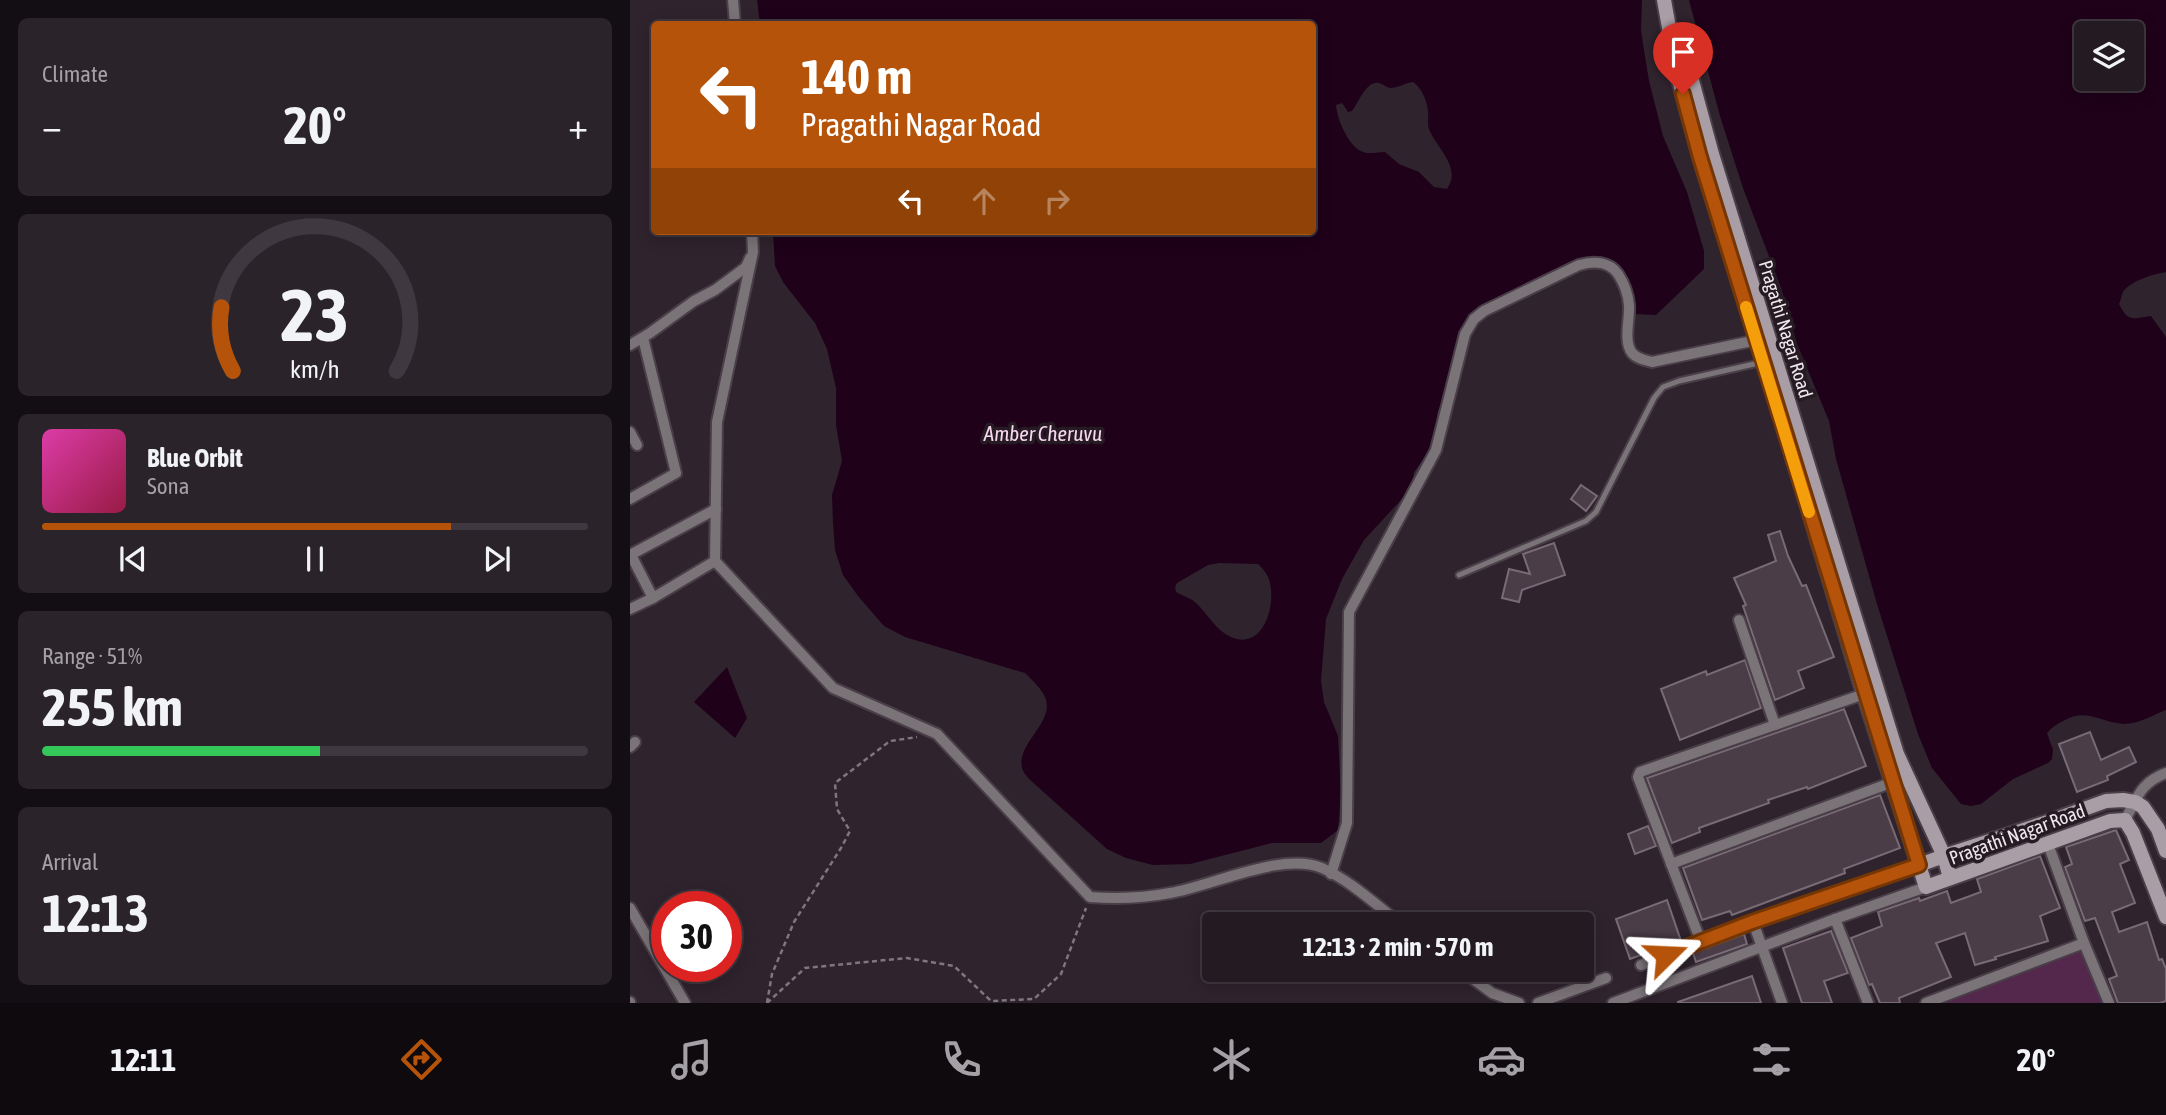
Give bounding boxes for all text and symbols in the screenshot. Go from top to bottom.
map controls [2074,21,2144,91]
button: layers [2074,21,2144,91]
pin [1653,22,1713,94]
icon: arrive [1664,33,1702,71]
text: 140 m [801,48,912,104]
icon: left [686,49,777,140]
text: Climate [42,61,108,87]
text: 20° [283,95,347,155]
text: − [42,104,62,147]
text: + [568,104,588,147]
text: Pragathi Nagar Road [801,106,1042,143]
icon: left [892,182,930,220]
icon: ahead [965,182,1003,220]
icon: right [1038,182,1076,220]
street label: Pragathi Nagar Road [1755,257,1817,401]
text: 23 [281,274,349,357]
text: km/h [290,355,340,383]
water label: Amber Cheruvu [983,421,1102,445]
text: Blue Orbit [147,443,243,473]
text: Sona [147,473,189,499]
icon: previous [114,540,152,578]
icon: pause [296,540,334,578]
icon: next [478,540,516,578]
text: Range · 51% [42,643,142,669]
text: 255 km [42,677,183,737]
street label: Pragathi Nagar Road [1946,799,2088,869]
text: Arrival [42,849,98,875]
text: 12:13 [42,883,149,943]
speed limit sign: 30 [651,891,742,982]
position arrow [1629,918,1703,992]
text: 12:13 · 2 min · 570 m [1303,932,1493,962]
icon: directions [397,1035,446,1084]
icon: music [667,1035,716,1084]
icon: phone [937,1035,986,1084]
icon: climate [1207,1035,1256,1084]
icon: car [1477,1035,1526,1084]
icon: filters [1747,1035,1796,1084]
text: 12:11 [110,1041,176,1078]
text: 20° [2017,1041,2055,1078]

